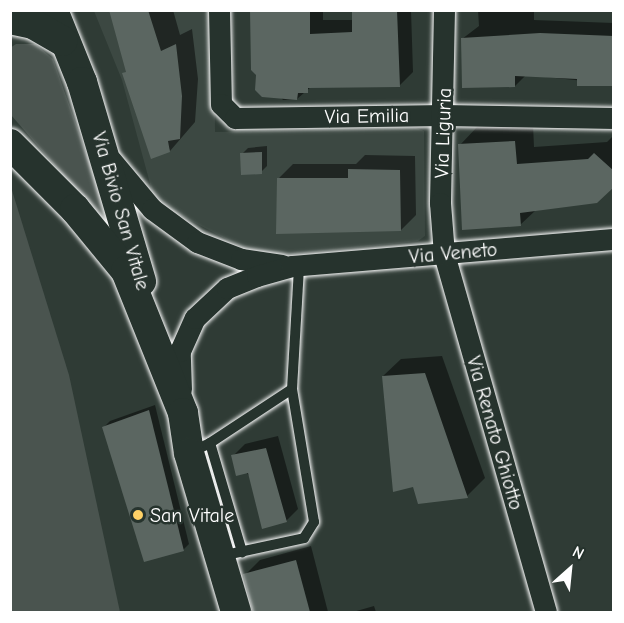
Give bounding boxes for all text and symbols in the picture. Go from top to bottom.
street label: Via Liguria [429,87,457,179]
street label: Via Emilia [324,103,410,129]
street label: Via Bivio San Vitale [87,129,155,293]
street label: Via Veneto [408,237,498,269]
street label: Via Renato Ghiotto [462,353,528,513]
place label: San Vitale [150,503,234,527]
marker: San Vitale [131,508,145,522]
north arrow [540,539,600,599]
text: N [569,543,587,563]

